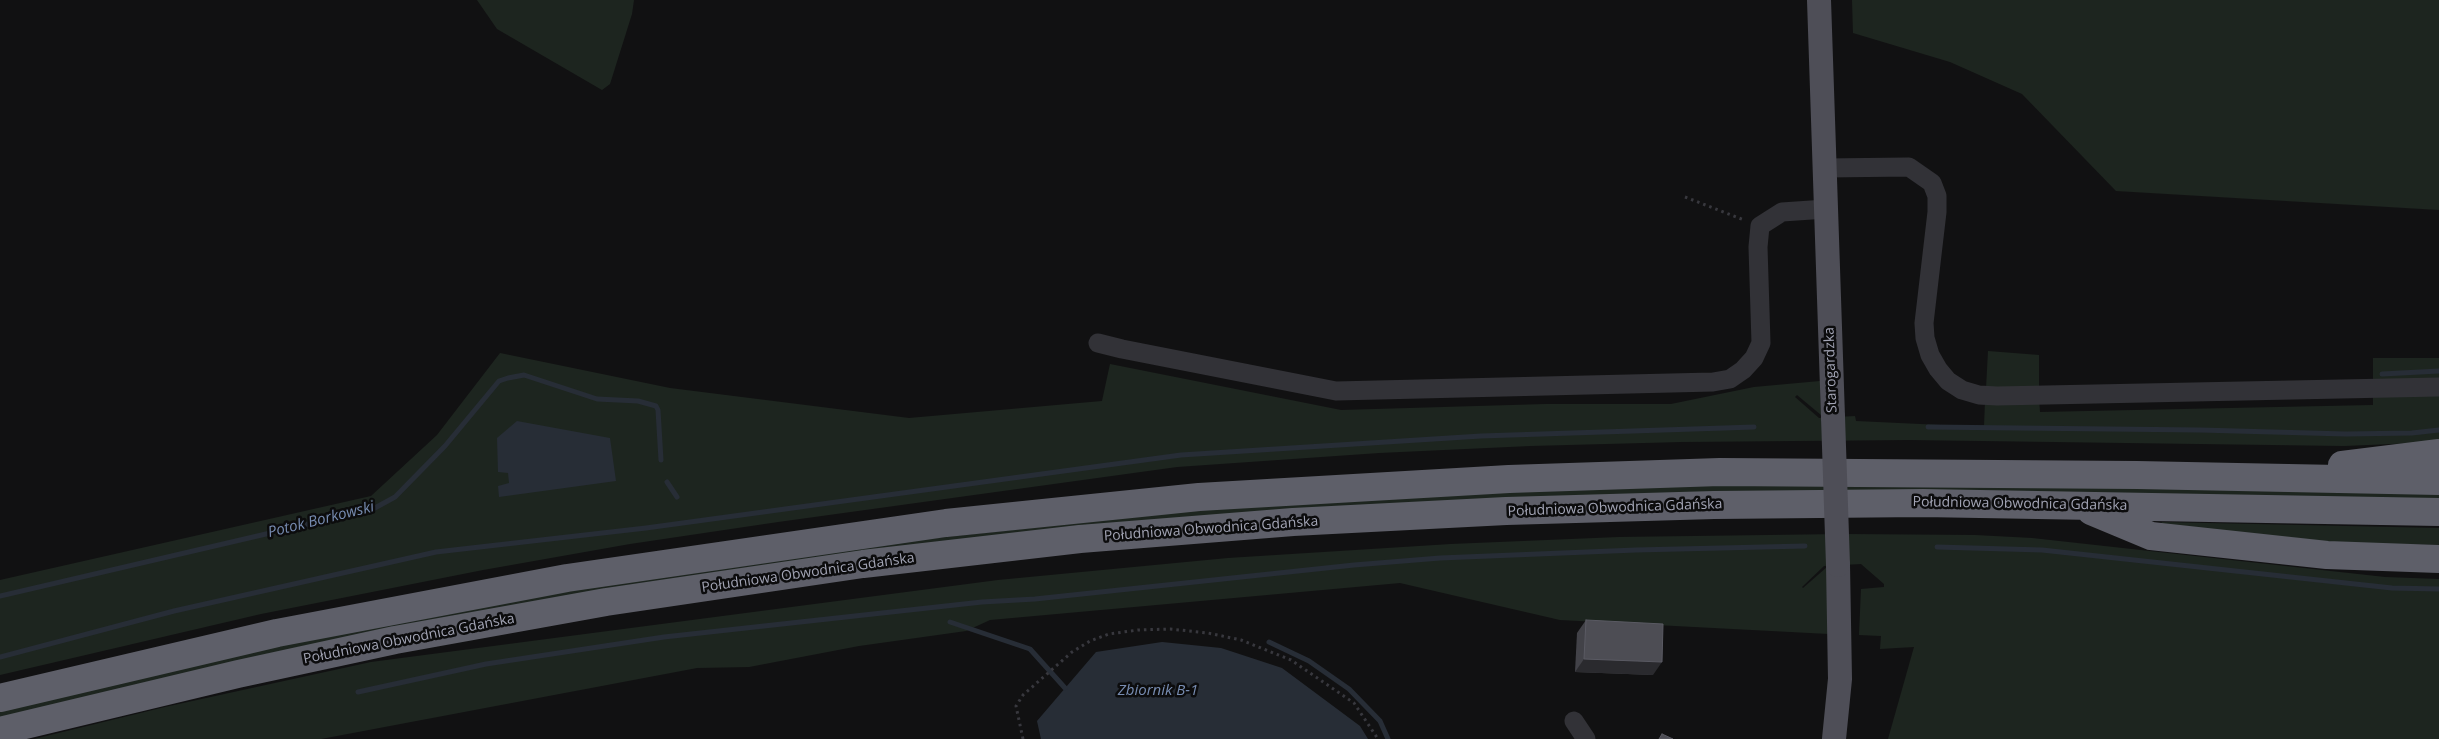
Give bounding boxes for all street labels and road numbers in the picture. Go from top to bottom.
street label: Starogardzka [1821,327,1841,413]
street label: Południowa Obwodnica Gdańska [1912,494,2128,514]
street label: Południowa Obwodnica Gdańska [1507,496,1723,520]
street label: Południowa Obwodnica Gdańska [1103,513,1319,545]
street label: Południowa Obwodnica Gdańska [700,550,916,596]
street label: Południowa Obwodnica Gdańska [302,610,516,668]

